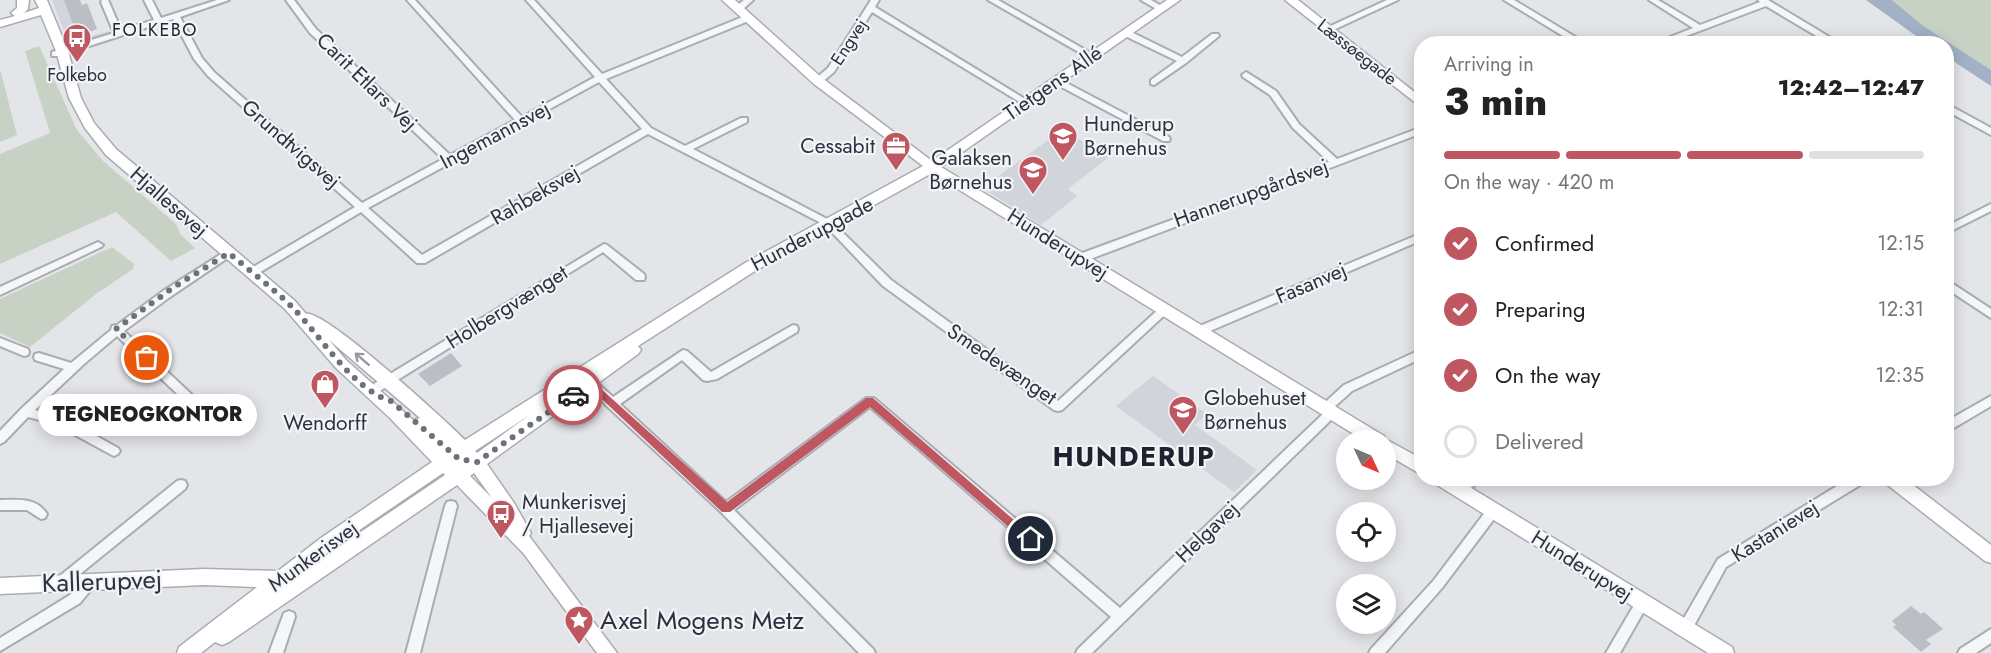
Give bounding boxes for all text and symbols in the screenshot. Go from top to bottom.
street label: Læssøegade [1312,13,1402,91]
street label: Engvej [824,14,874,70]
district label: FOLKEBO [112,17,198,43]
bus stop icon: Folkebo [61,22,93,64]
street label: Carit Etlars Vej [310,26,424,138]
street label: Tietgens Allé [998,38,1108,128]
text: Arriving in [1444,50,1534,79]
place label: Folkebo [47,62,107,88]
text: 12:42–12:47 [1778,71,1924,103]
text: 3 min [1444,73,1547,130]
street label: Grundtvigsvej [235,92,347,196]
street label: Ingemannsvej [435,93,555,177]
place label: Hunderup Børnehus [1084,109,1174,163]
school or university icon: Hunderup Børnehus [1047,120,1079,162]
office icon: Cessabit [880,130,912,172]
place label: Cessabit [800,131,875,161]
place label: Galaksen Børnehus [929,143,1012,197]
street label: Hannerupgårdsvej [1169,151,1333,235]
school or university icon: Galaksen Børnehus [1017,154,1049,196]
street label: Rahbeksvej [485,157,585,233]
street label: Hjallesevej [123,160,215,244]
text: On the way · 420 m [1444,168,1614,197]
street label: Hunderupgade [745,189,879,279]
street label: Hunderupvej [1001,201,1115,287]
icon: check [1444,227,1477,260]
text: Confirmed [1495,227,1594,259]
text: 12:15 [1877,229,1924,258]
street label: Fasanvej [1271,255,1351,311]
street label: Holbergvænget [440,258,574,356]
icon: check [1444,293,1477,326]
text: Preparing [1495,293,1586,325]
text: 12:31 [1878,295,1924,324]
street label: Smedevænget [941,316,1063,412]
pin [121,332,172,383]
icon: bag [130,341,163,374]
one-way arrow [355,352,370,366]
icon: check [1444,359,1477,392]
text: On the way [1495,359,1600,391]
text: 12:35 [1875,361,1924,390]
courier [543,365,603,425]
shop icon: Wendorff [309,368,341,410]
icon: car [557,379,590,412]
place label: Globehuset Børnehus [1204,383,1306,437]
callout: TEGNEOGKONTOR [38,394,256,436]
school or university icon: Globehuset Børnehus [1167,394,1199,436]
text: TEGNEOGKONTOR [53,400,242,429]
place label: Wendorff [283,408,368,438]
text: Delivered [1495,425,1584,457]
north arrow [1336,430,1396,490]
map controls [1336,430,1396,634]
district label: HUNDERUP [1053,437,1215,476]
place label: Munkerisvej / Hjallesevej [522,487,634,541]
street label: Kastanievej [1726,492,1824,570]
street label: Helgavej [1169,494,1245,570]
bus stop icon: Munkerisvej / Hjallesevej [485,498,517,540]
button: locate [1336,502,1396,562]
street label: Munkerisvej [262,513,364,599]
pin [1005,513,1056,564]
icon: home [1014,522,1047,555]
street label: Hunderupvej [1525,523,1639,609]
street label: Kallerupvej [41,560,163,602]
button: layers [1336,574,1396,634]
place label: Axel Mogens Metz [600,601,804,639]
place icon: Axel Mogens Metz [563,604,595,646]

